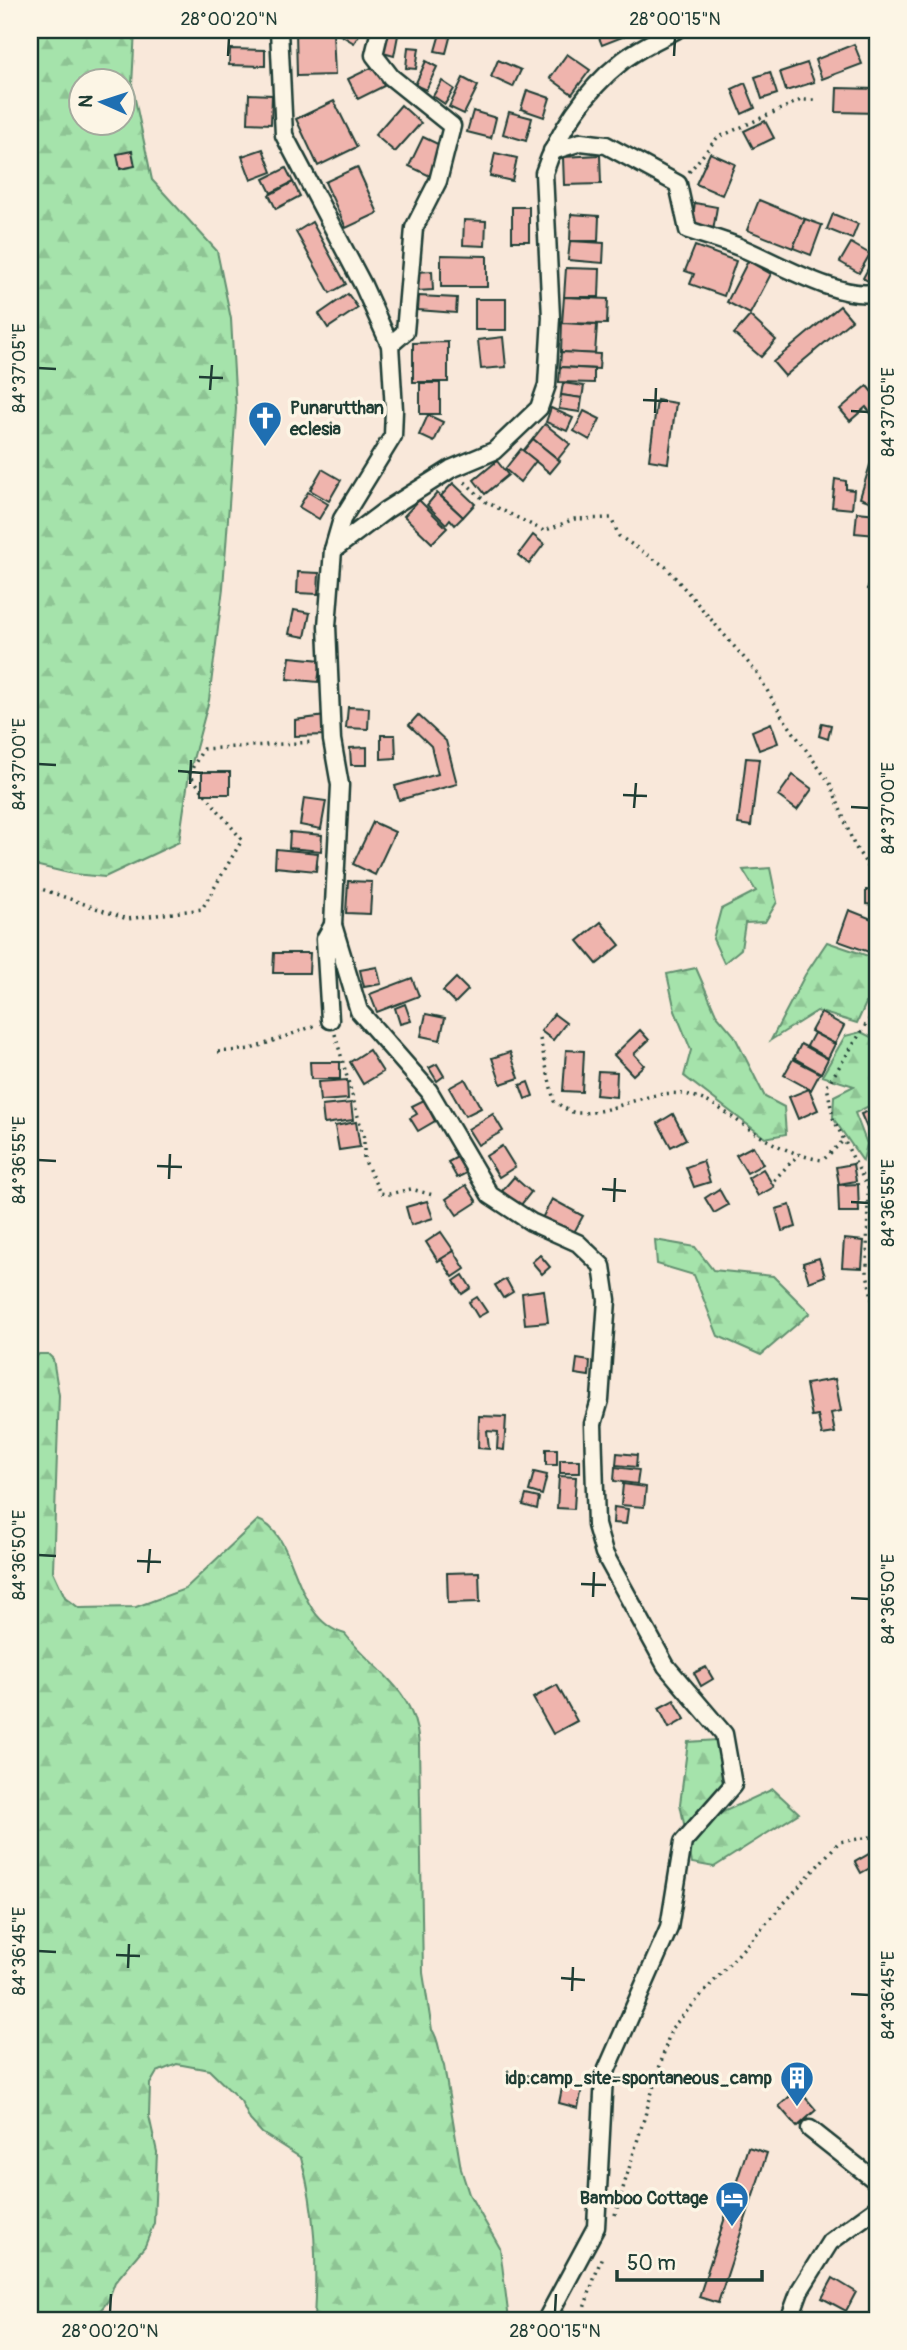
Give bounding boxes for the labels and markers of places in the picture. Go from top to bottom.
place label: Punarutthan eclesia [289,397,384,441]
church icon: Punarutthan eclesia [246,399,284,448]
building icon: idp:camp_site=spontaneous_camp [778,2059,816,2108]
place label: idp:camp_site=spontaneous_camp [505,2067,772,2090]
hotel icon: Bamboo Cottage [713,2179,751,2228]
place label: Bamboo Cottage [580,2187,709,2210]

